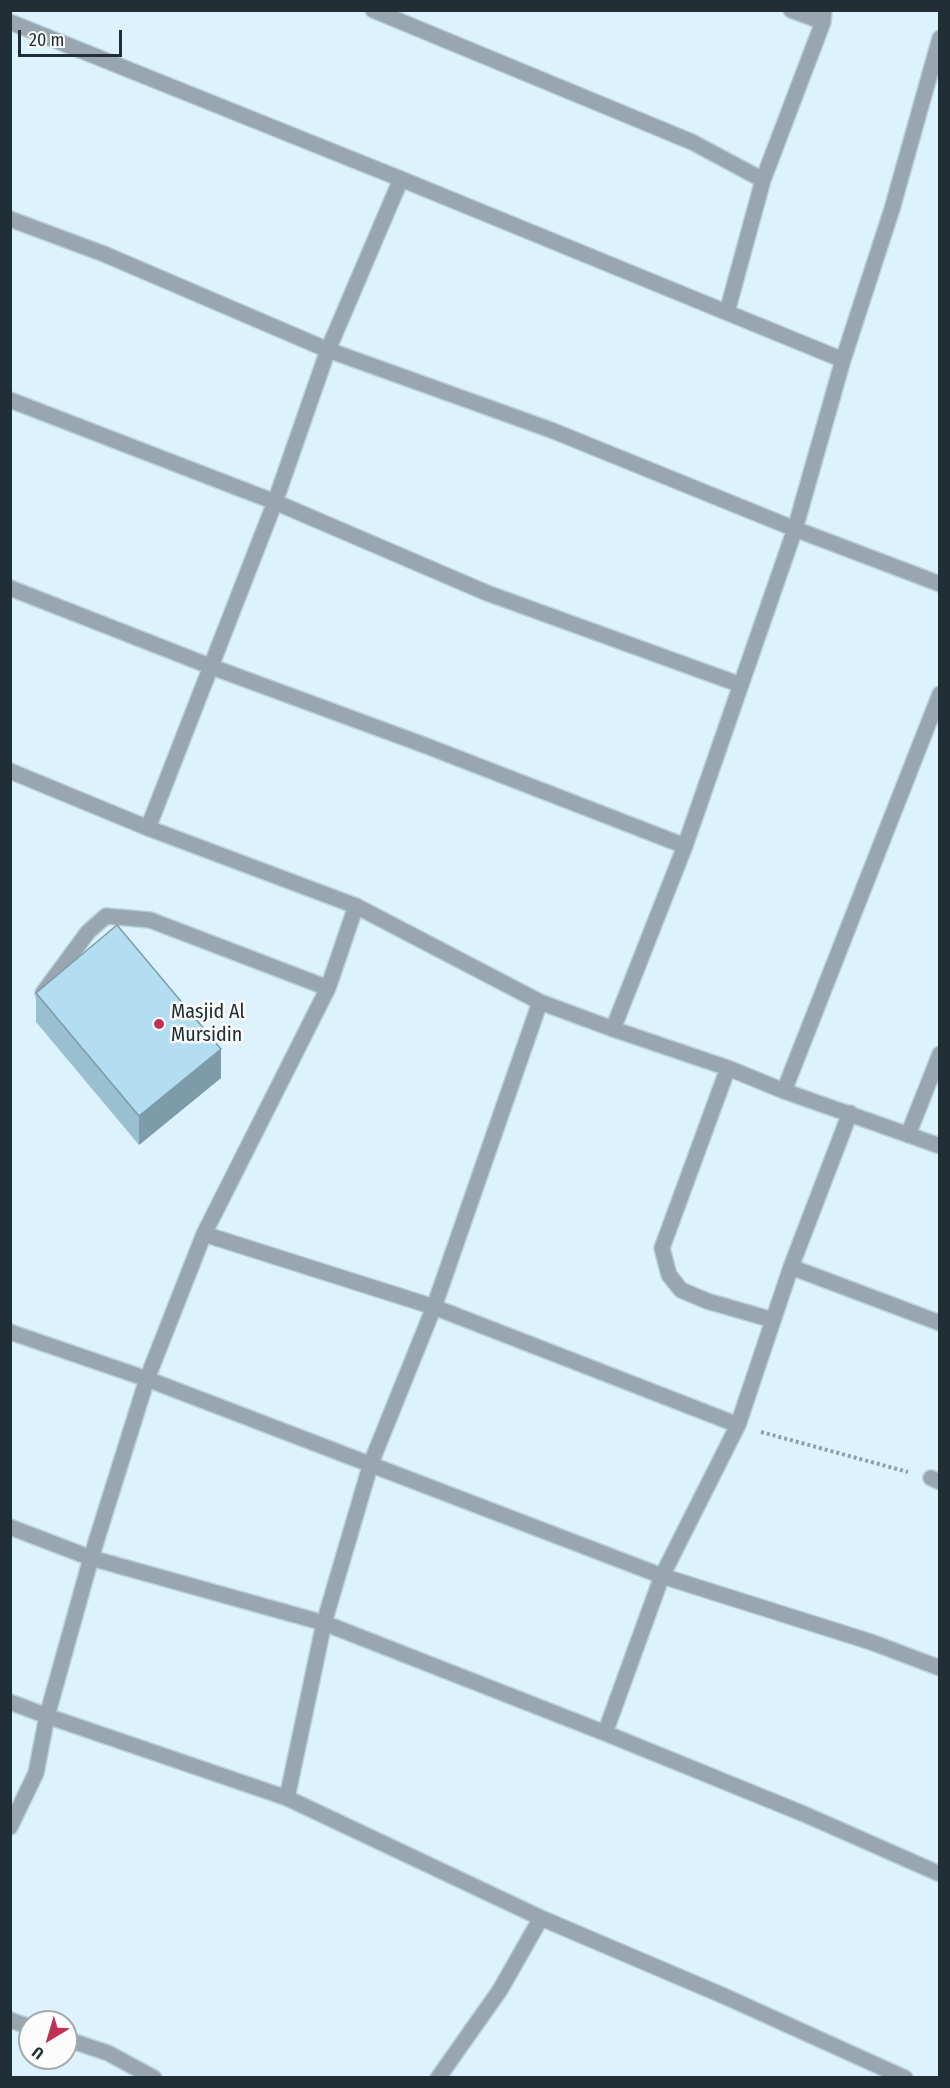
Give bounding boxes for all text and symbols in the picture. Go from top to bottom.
scale bar [21,18,124,56]
text: 20 m [29,29,64,51]
place label: Masjid Al Mursidin [171,1000,245,1047]
marker: Masjid Al Mursidin [152,1017,166,1031]
north arrow [18,2010,78,2070]
text: U [28,2043,47,2063]

